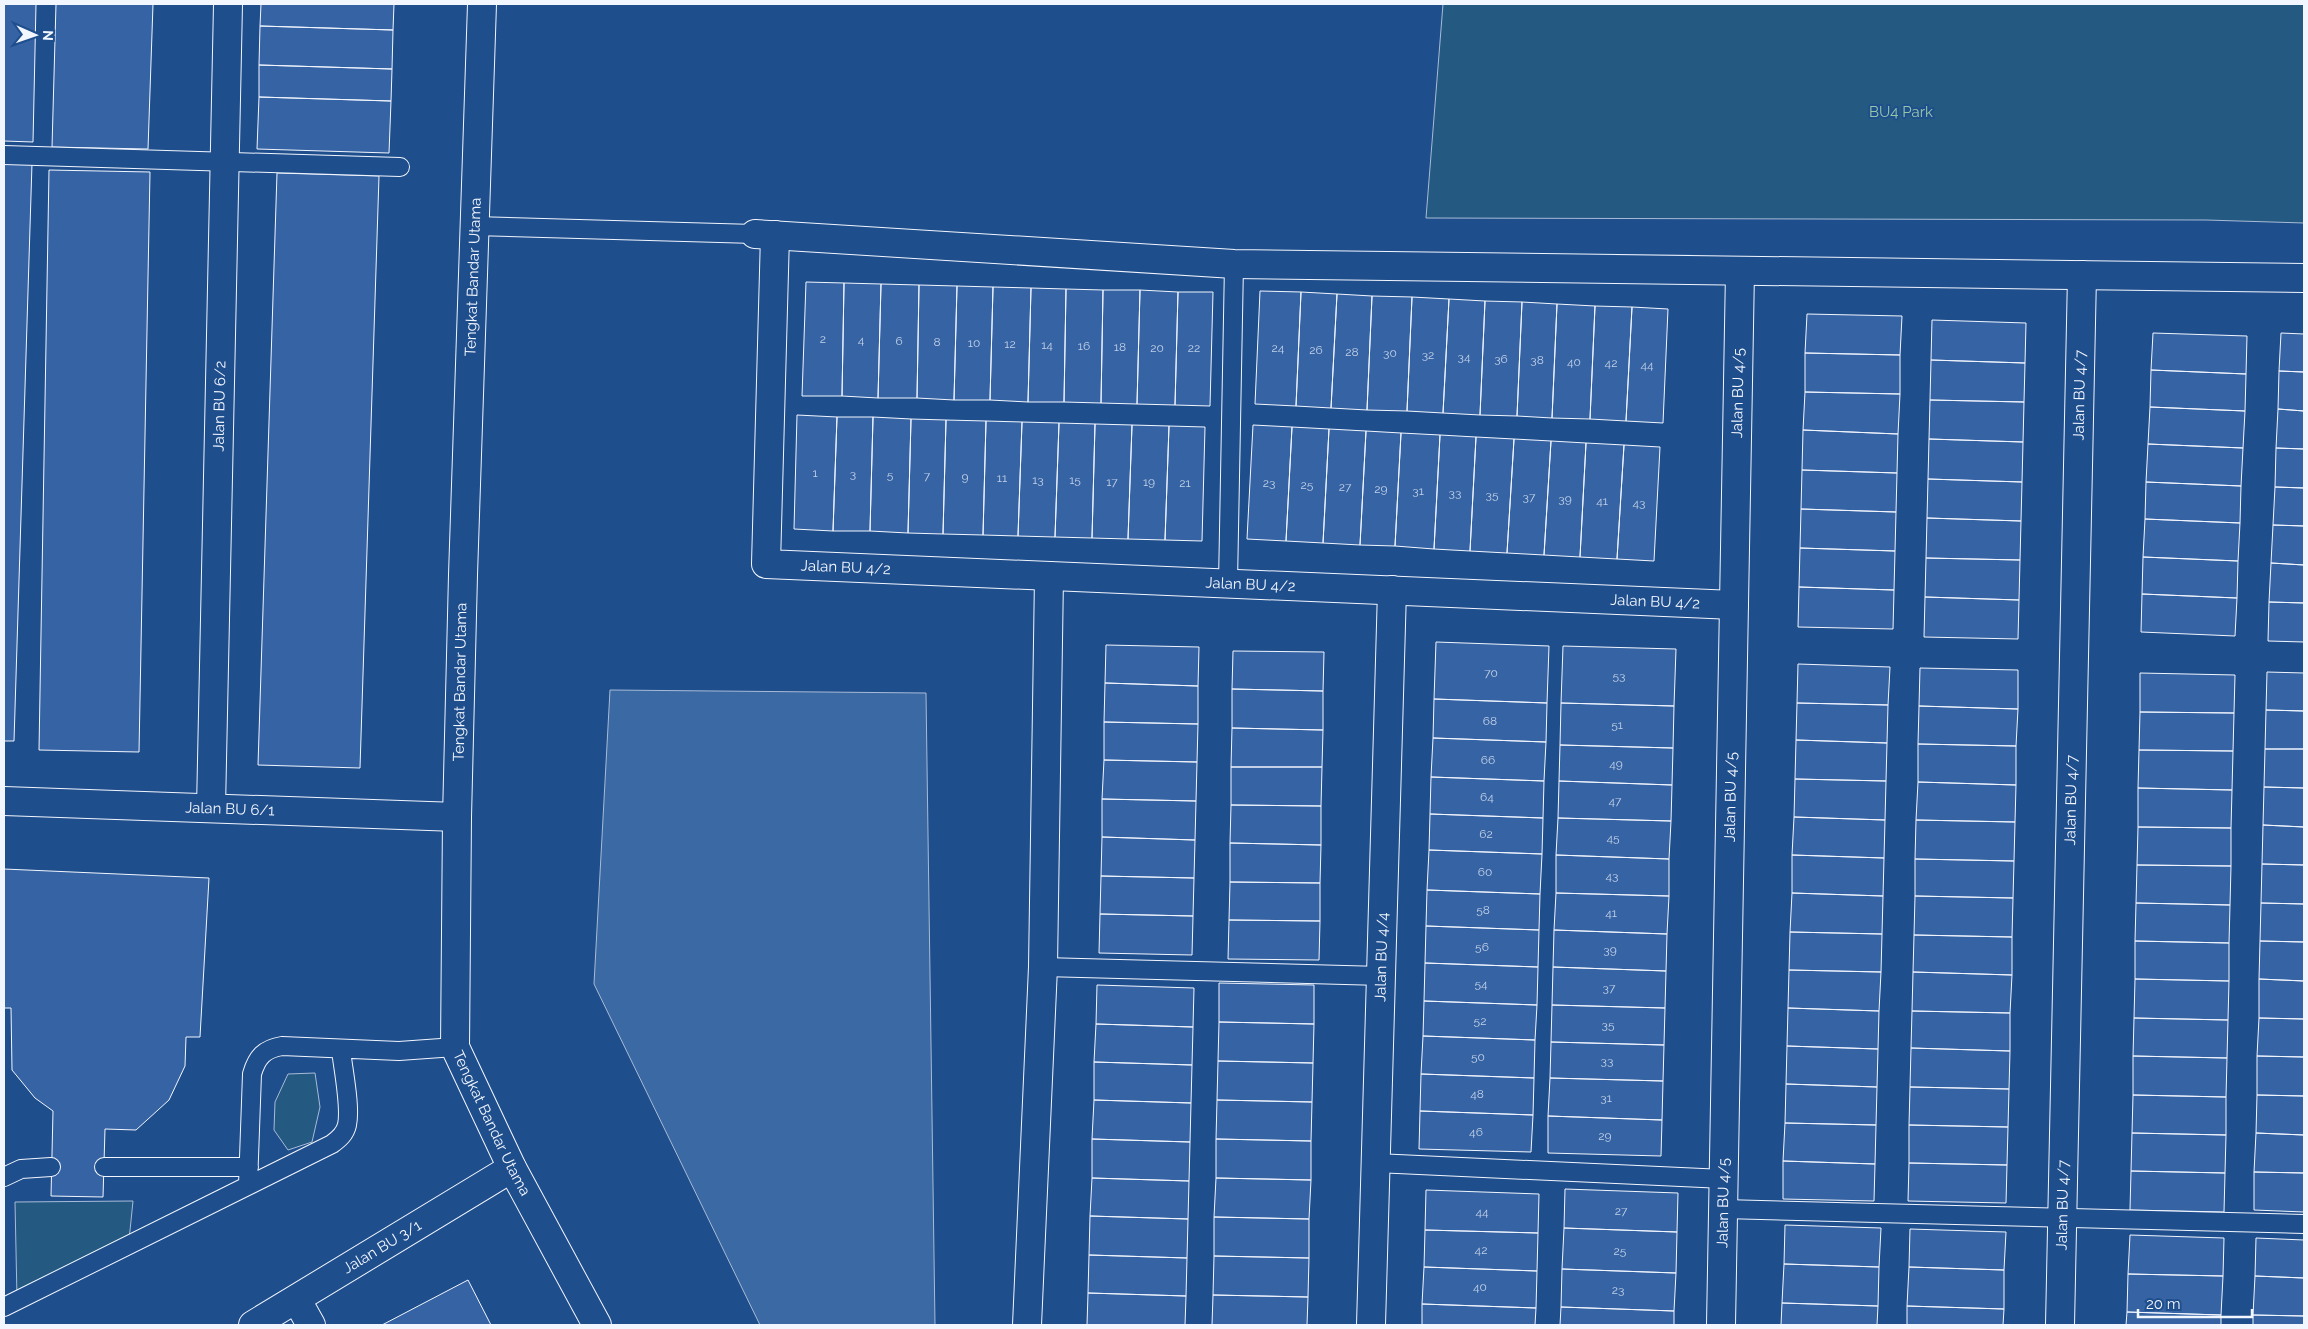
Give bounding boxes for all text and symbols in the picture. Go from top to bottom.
north arrow [10,10,60,60]
text: N [40,30,56,41]
park label: BU4 Park [1869,103,1933,121]
street label: Tengkat Bandar Utama [461,197,485,357]
house number: 2 [820,332,826,346]
house number: 4 [858,333,865,347]
house number: 6 [895,334,903,348]
house number: 8 [933,335,941,349]
house number: 10 [968,336,980,350]
house number: 12 [1004,337,1016,351]
house number: 14 [1041,338,1053,352]
house number: 16 [1078,339,1090,353]
house number: 18 [1114,340,1126,354]
house number: 20 [1150,341,1164,355]
house number: 22 [1188,341,1200,355]
house number: 24 [1272,341,1285,355]
house number: 26 [1309,343,1323,357]
house number: 28 [1345,345,1359,359]
house number: 30 [1383,346,1397,360]
house number: 32 [1422,348,1434,362]
street label: Jalan BU 4/5 [1728,348,1748,438]
house number: 34 [1458,350,1471,364]
street label: Jalan BU 4/7 [2070,350,2089,441]
house number: 36 [1494,352,1508,366]
house number: 38 [1530,353,1544,367]
house number: 40 [1567,355,1581,369]
house number: 42 [1605,356,1617,370]
house number: 44 [1640,358,1654,372]
street label: Jalan BU 6/2 [210,360,229,452]
house number: 1 [812,466,818,480]
house number: 3 [850,467,856,481]
house number: 5 [887,468,894,482]
house number: 7 [924,469,931,483]
house number: 9 [961,470,969,484]
house number: 11 [997,471,1007,485]
house number: 13 [1032,473,1044,487]
house number: 15 [1069,473,1081,487]
house number: 17 [1106,475,1118,489]
house number: 19 [1143,475,1155,489]
house number: 21 [1179,476,1191,490]
house number: 23 [1263,476,1275,490]
house number: 25 [1301,478,1314,492]
house number: 27 [1339,480,1352,494]
house number: 29 [1374,482,1388,496]
house number: 31 [1412,484,1424,498]
house number: 33 [1449,486,1461,500]
house number: 35 [1486,488,1499,502]
house number: 37 [1523,490,1536,504]
house number: 39 [1558,492,1572,506]
house number: 41 [1596,494,1608,508]
house number: 43 [1633,496,1645,510]
street label: Jalan BU 4/2 [800,556,891,578]
street label: Jalan BU 4/2 [1205,574,1296,595]
street label: Jalan BU 4/2 [1610,591,1701,613]
street label: Tengkat Bandar Utama [450,602,470,762]
house number: 70 [1484,666,1498,680]
house number: 53 [1613,669,1625,683]
house number: 68 [1483,714,1497,728]
house number: 51 [1611,718,1623,732]
street label: Jalan BU 4/5 [1721,752,1740,842]
house number: 66 [1481,753,1495,767]
street label: Jalan BU 4/7 [2061,755,2081,846]
house number: 49 [1609,757,1623,771]
house number: 64 [1480,790,1494,804]
house number: 47 [1609,794,1622,808]
street label: Jalan BU 6/1 [185,798,275,820]
house number: 62 [1479,827,1493,841]
house number: 45 [1606,831,1620,845]
house number: 60 [1478,865,1492,879]
house number: 43 [1606,869,1618,883]
house number: 58 [1476,903,1490,917]
house number: 41 [1605,906,1617,920]
street label: Jalan BU 4/4 [1371,912,1392,1002]
house number: 56 [1475,940,1489,954]
house number: 39 [1603,943,1617,957]
house number: 54 [1474,977,1488,991]
house number: 37 [1603,981,1616,995]
house number: 52 [1474,1014,1486,1028]
house number: 35 [1602,1018,1615,1032]
street label: Tengkat Bandar Utama [449,1048,534,1199]
house number: 50 [1471,1050,1485,1064]
house number: 33 [1601,1054,1613,1068]
house number: 48 [1470,1087,1484,1101]
house number: 31 [1600,1091,1612,1105]
house number: 46 [1469,1125,1483,1139]
house number: 29 [1598,1129,1612,1143]
street label: Jalan BU 4/5 [1713,1158,1733,1248]
street label: Jalan BU 4/7 [2053,1160,2072,1251]
house number: 27 [1615,1204,1628,1218]
house number: 44 [1475,1205,1489,1219]
street label: Jalan BU 3/1 [340,1216,425,1277]
house number: 42 [1475,1243,1487,1257]
house number: 25 [1614,1244,1627,1258]
house number: 40 [1473,1280,1487,1294]
house number: 23 [1612,1283,1624,1297]
scale bar [2138,1286,2252,1318]
text: 20 m [2146,1295,2181,1313]

